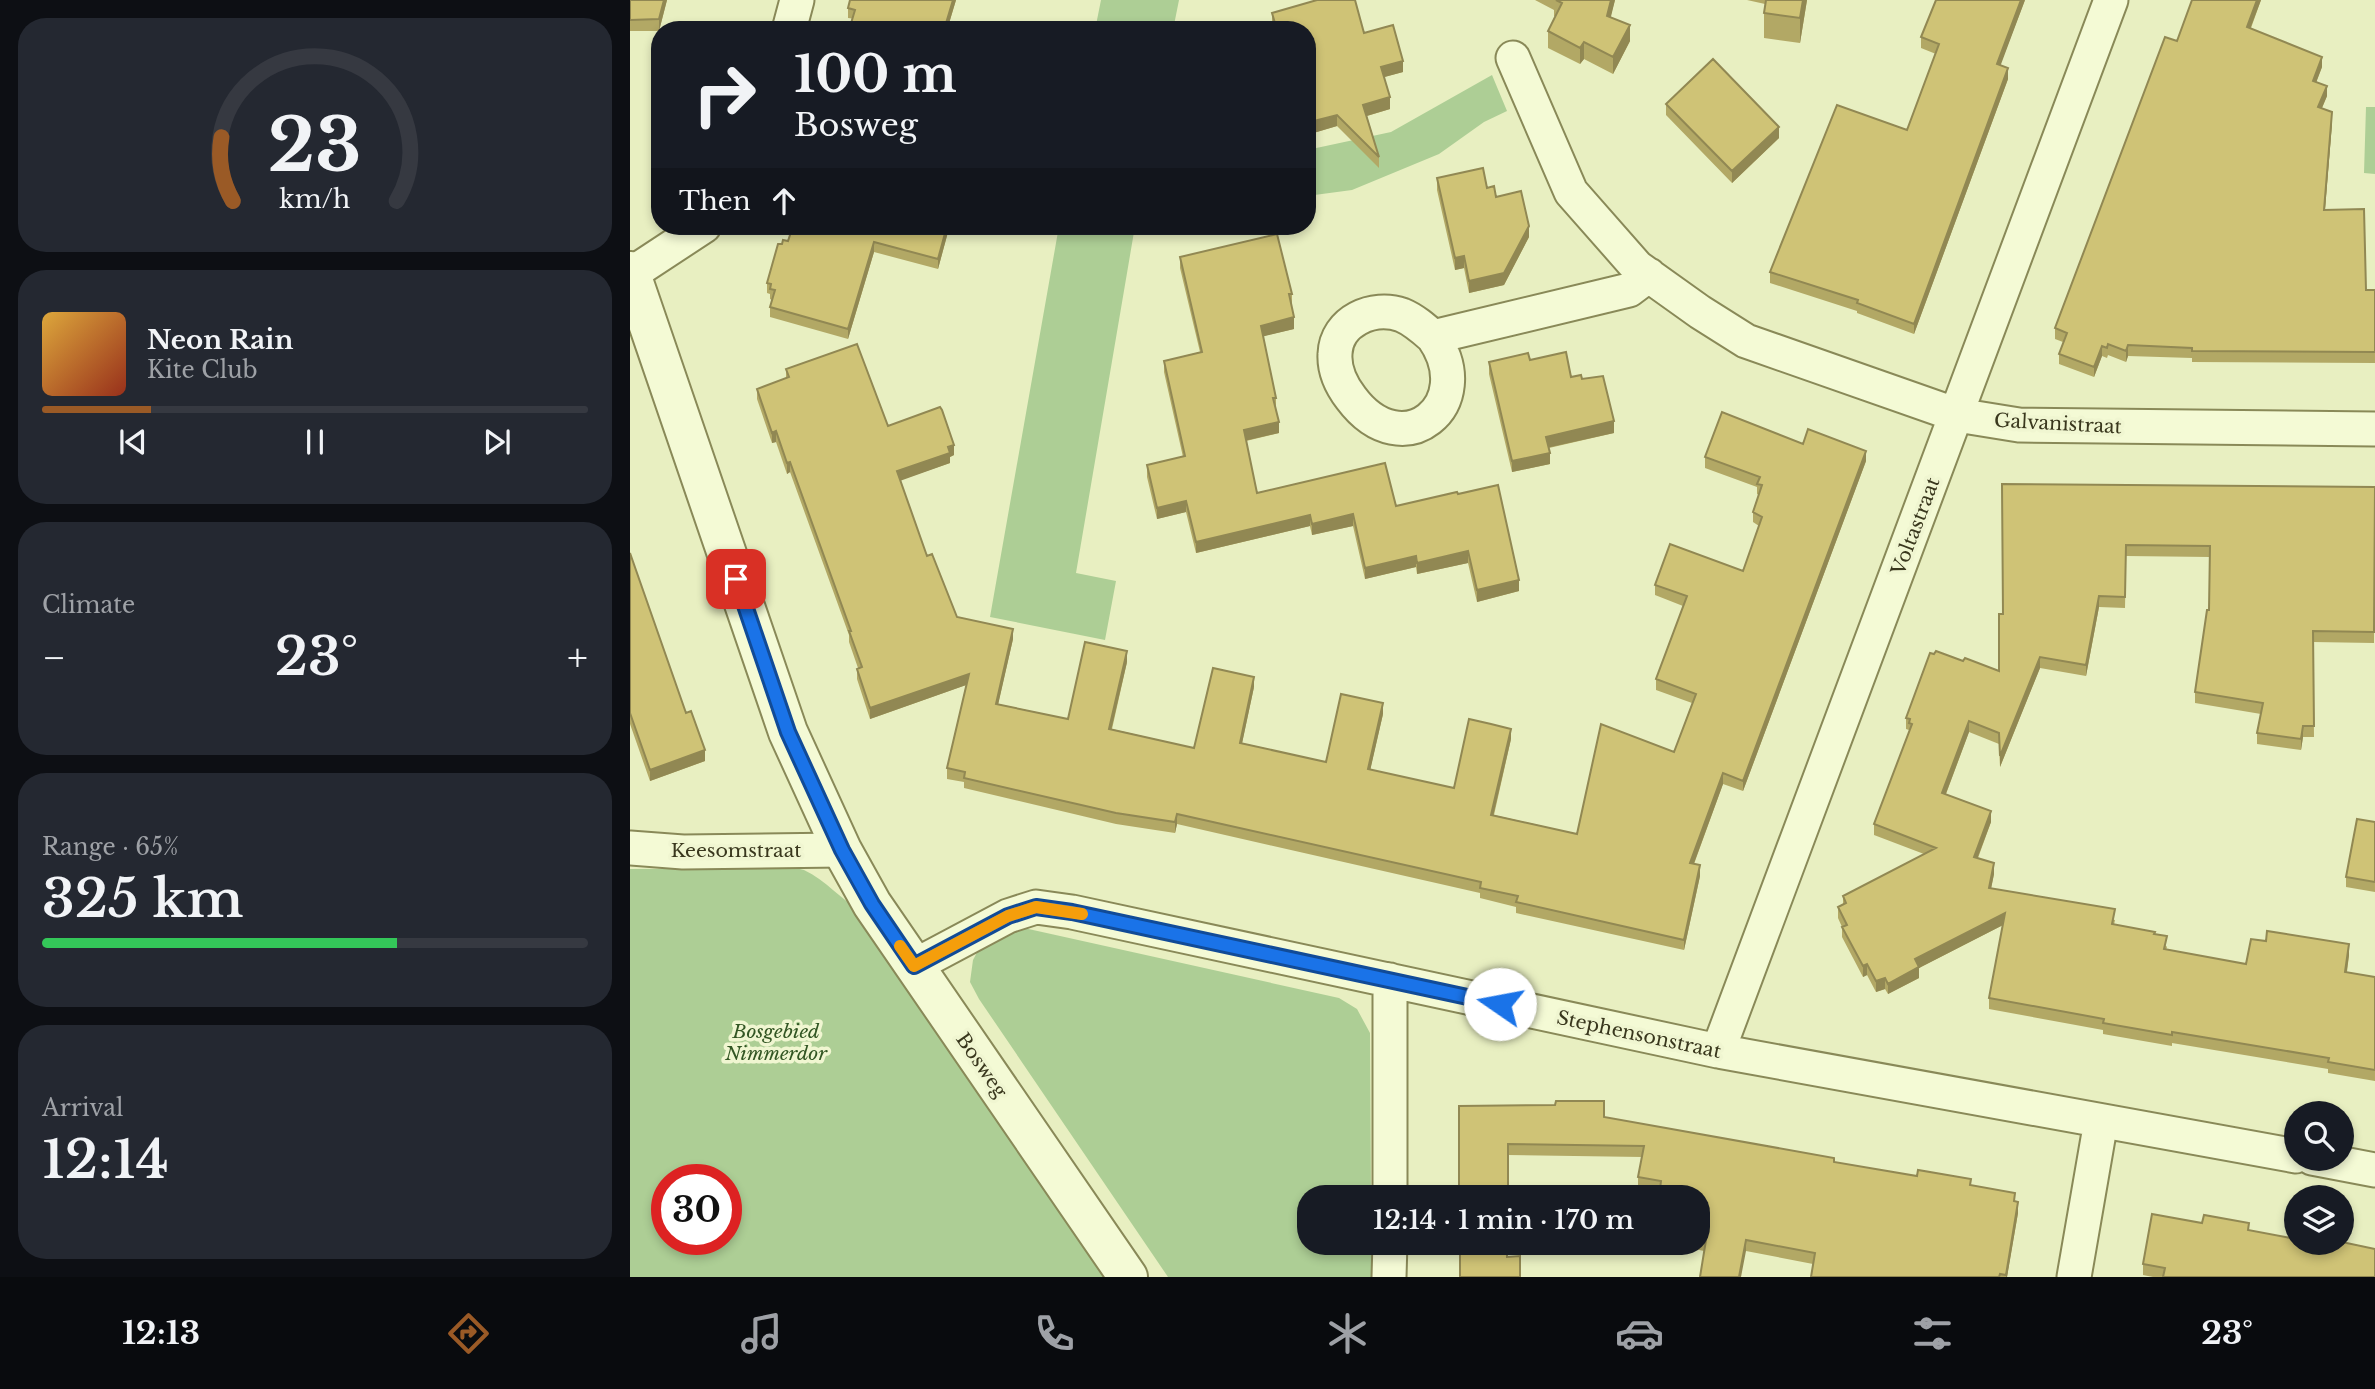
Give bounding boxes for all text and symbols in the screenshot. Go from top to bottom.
text: 100 m [794,44,957,105]
icon: right [679,49,770,140]
text: 23 [268,100,362,191]
text: Bosweg [794,105,918,145]
icon: ahead [765,182,803,220]
text: km/h [280,184,350,215]
text: Then [679,185,751,217]
text: Neon Rain [147,324,293,356]
text: Kite Club [147,356,258,384]
street label: Galvanistraat [1994,409,2123,438]
icon: previous [114,423,152,461]
icon: pause [296,423,334,461]
icon: next [478,423,516,461]
street label: Voltastraat [1886,473,1945,579]
pin [706,549,766,609]
icon: arrive [717,560,755,598]
text: Climate [42,591,135,619]
text: 23° [275,625,358,689]
text: − [42,634,66,681]
text: + [567,634,588,681]
text: Range · 65% [42,833,179,861]
street label: Keesomstraat [671,839,802,862]
text: 325 km [42,867,243,931]
position arrow [1463,967,1537,1041]
street label: Stephensonstraat [1555,1006,1724,1063]
park label: Bosgebied Nimmerdor [724,1020,828,1065]
street label: Bosweg [951,1029,1012,1103]
text: Arrival [42,1094,123,1122]
map controls [2284,1101,2354,1255]
button: search [2284,1101,2354,1171]
text: 12:14 [42,1128,169,1192]
speed limit sign: 30 [651,1164,742,1255]
button: layers [2284,1185,2354,1255]
text: 12:14 · 1 min · 170 m [1373,1204,1634,1236]
icon: directions [444,1309,493,1358]
icon: music [737,1309,786,1358]
icon: phone [1030,1309,1079,1358]
icon: climate [1323,1309,1372,1358]
icon: car [1615,1309,1664,1358]
icon: filters [1908,1309,1957,1358]
text: 12:13 [122,1313,200,1353]
text: 23° [2201,1313,2253,1353]

